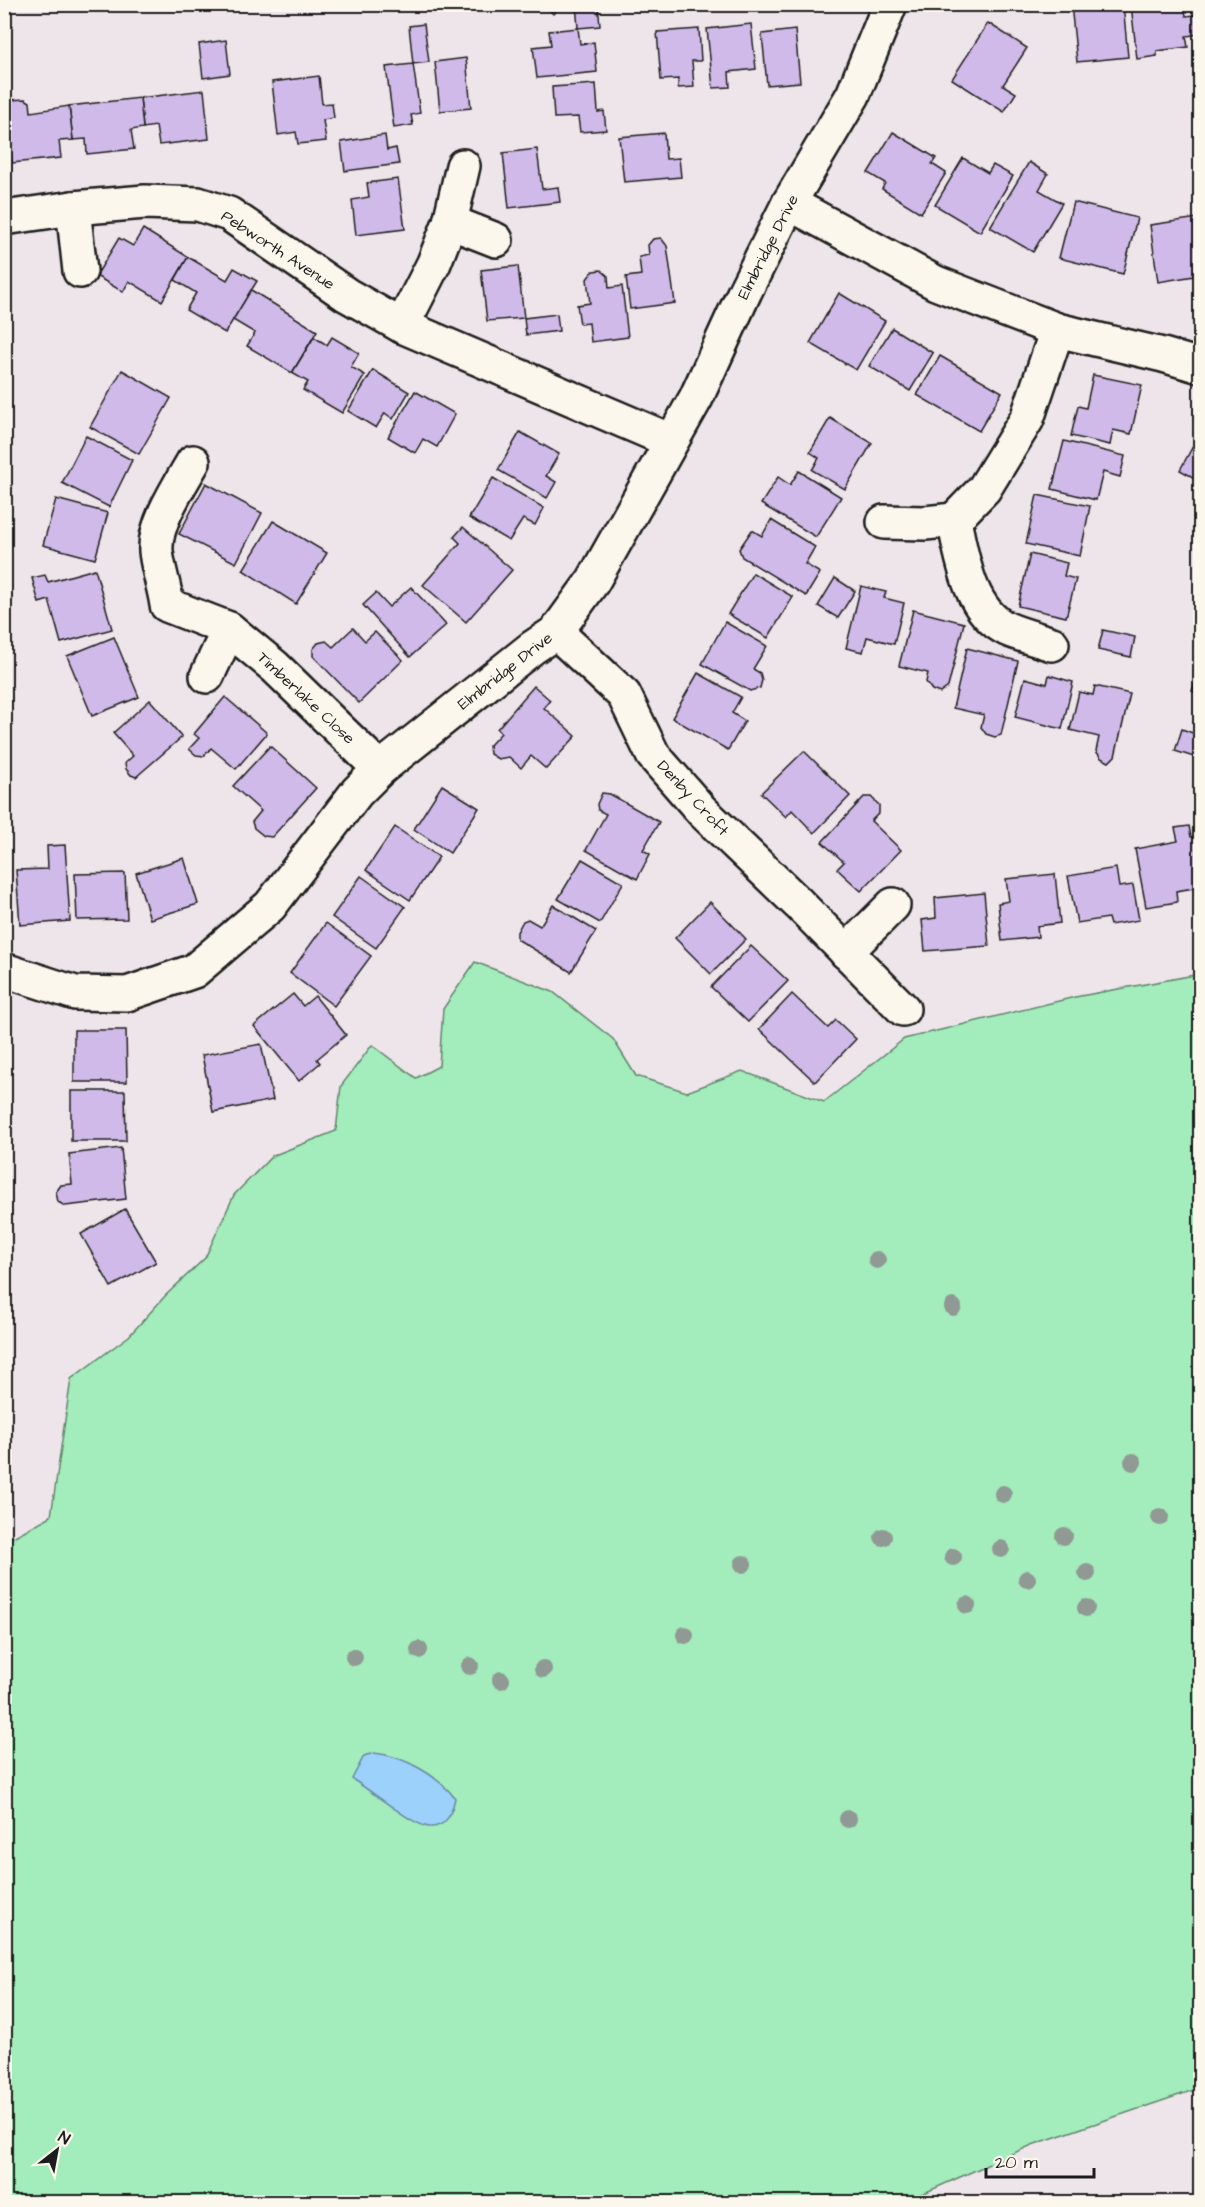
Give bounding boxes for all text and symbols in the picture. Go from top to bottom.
street label: Elmbridge Drive [732,191,805,304]
street label: Pebworth Avenue [217,205,339,295]
street label: Elmbridge Drive [453,627,558,716]
street label: Timberlake Close [252,647,360,749]
street label: Denby Croft [651,755,734,842]
north arrow [27,2120,87,2180]
text: N [54,2126,74,2150]
scale bar [986,2141,1094,2179]
text: 20 m [995,2150,1038,2175]

